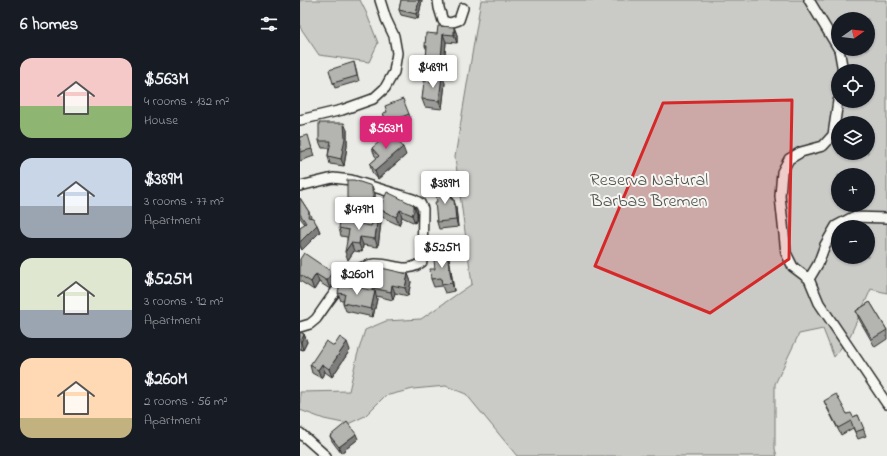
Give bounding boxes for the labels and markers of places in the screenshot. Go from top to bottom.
pin: $489M [405,55,461,89]
pin: $563M [358,116,414,150]
pin: $389M [417,171,473,205]
pin: $479M [331,197,387,231]
pin: $525M [414,235,470,269]
pin: $260M [329,262,385,296]

